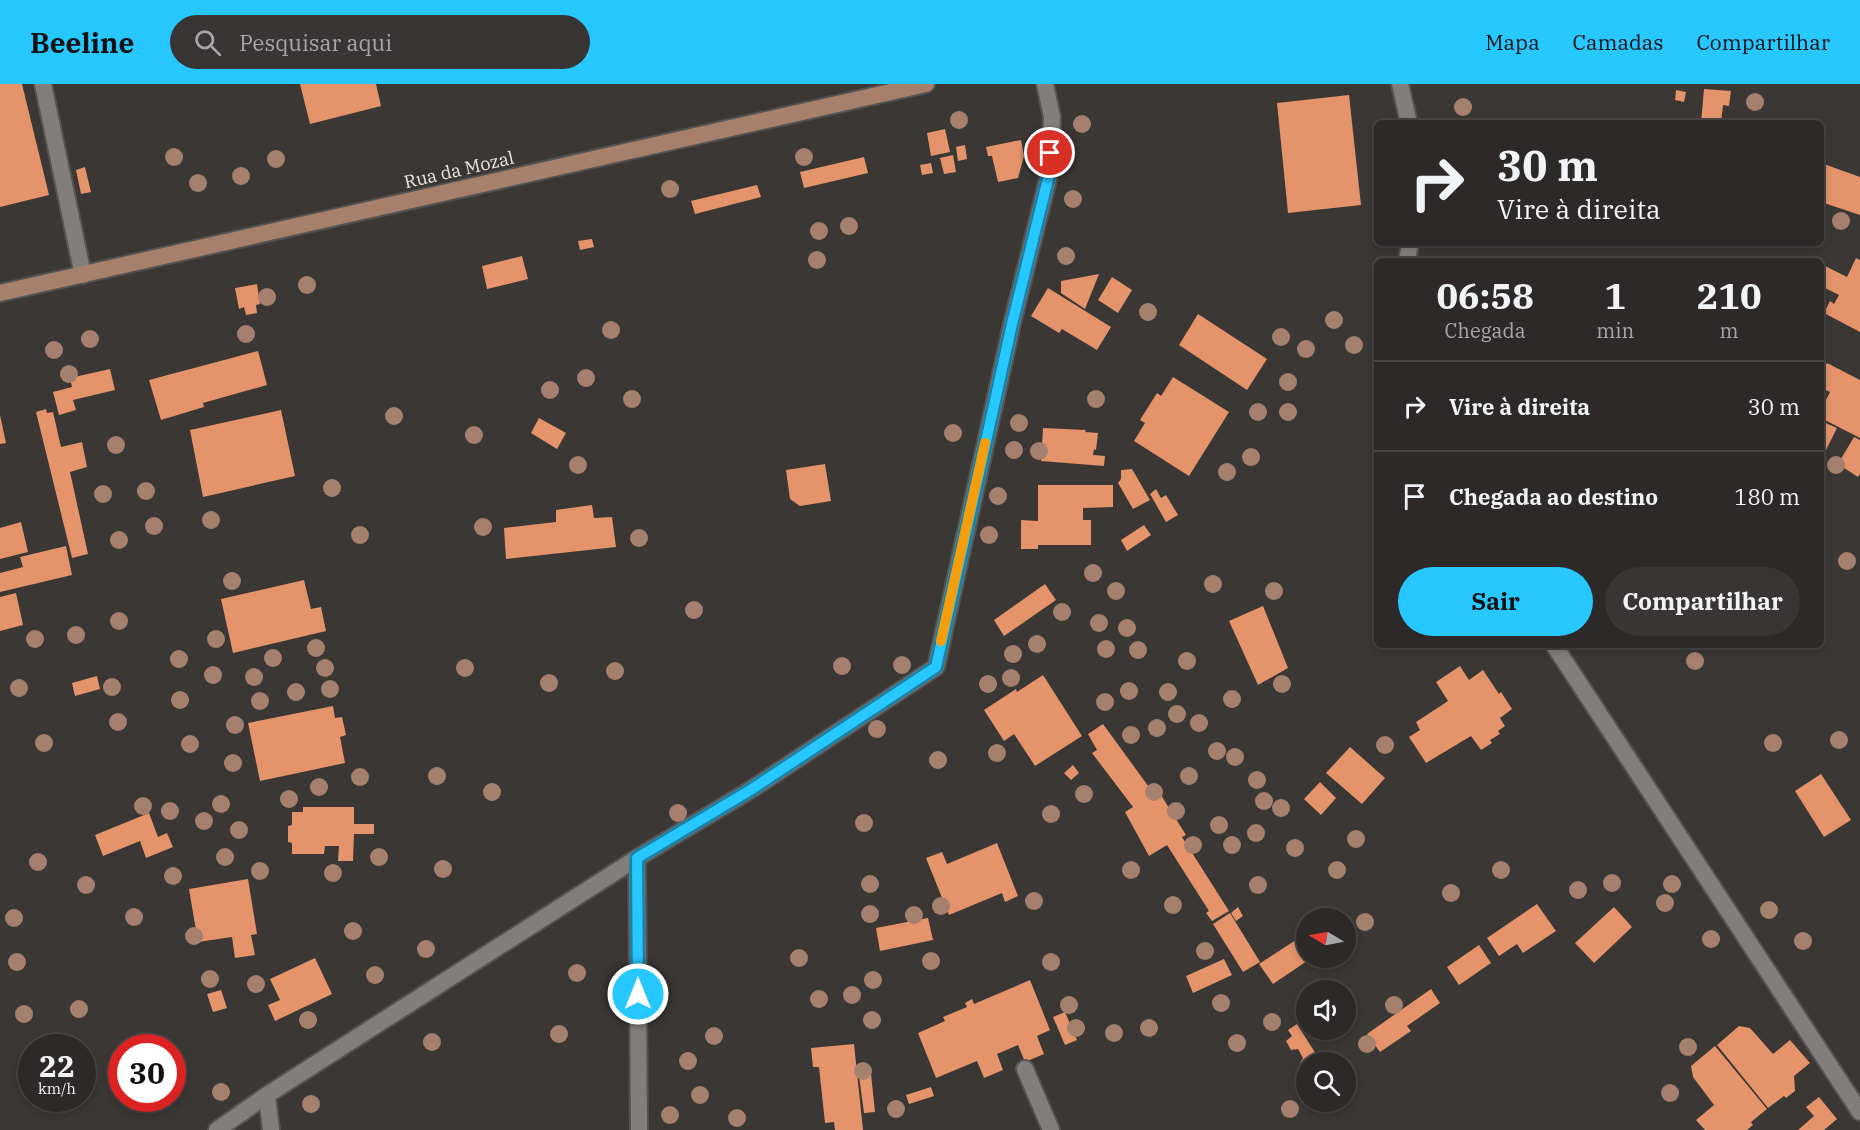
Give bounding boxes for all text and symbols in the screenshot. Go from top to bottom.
search box [170,15,590,69]
text: Beeline [30,24,134,61]
icon: search [191,26,224,59]
text: Pesquisar aqui [239,28,392,57]
text: Mapa [1485,28,1540,56]
text: Camadas [1573,28,1663,56]
text: Compartilhar [1696,28,1830,56]
pin [1024,127,1075,178]
icon: arrive [1033,136,1066,169]
text: 30 m [1497,138,1598,193]
icon: right [1398,144,1476,222]
street label: Rua da Mozal [402,146,516,193]
text: Vire à direita [1497,191,1661,226]
text: 06:58 [1436,272,1534,319]
text: 1 [1604,272,1626,319]
text: 210 [1697,272,1762,319]
text: Chegada [1445,317,1526,344]
text: min [1596,317,1634,344]
text: m [1720,317,1739,344]
icon: right [1398,390,1431,423]
text: Vire à direita [1449,392,1590,421]
text: 30 m [1748,392,1800,421]
icon: arrive [1398,480,1431,513]
text: Chegada ao destino [1449,482,1658,511]
text: 180 m [1734,482,1800,511]
button: Sair [1398,567,1593,636]
button: Compartilhar [1605,567,1800,636]
north arrow [1296,908,1356,968]
map controls [1296,908,1356,1112]
position arrow [606,962,670,1026]
button: sound [1296,980,1356,1040]
speed limit sign: 30 [108,1034,186,1112]
text: 22 [39,1046,75,1085]
button: search [1296,1052,1356,1112]
text: km/h [38,1079,76,1098]

